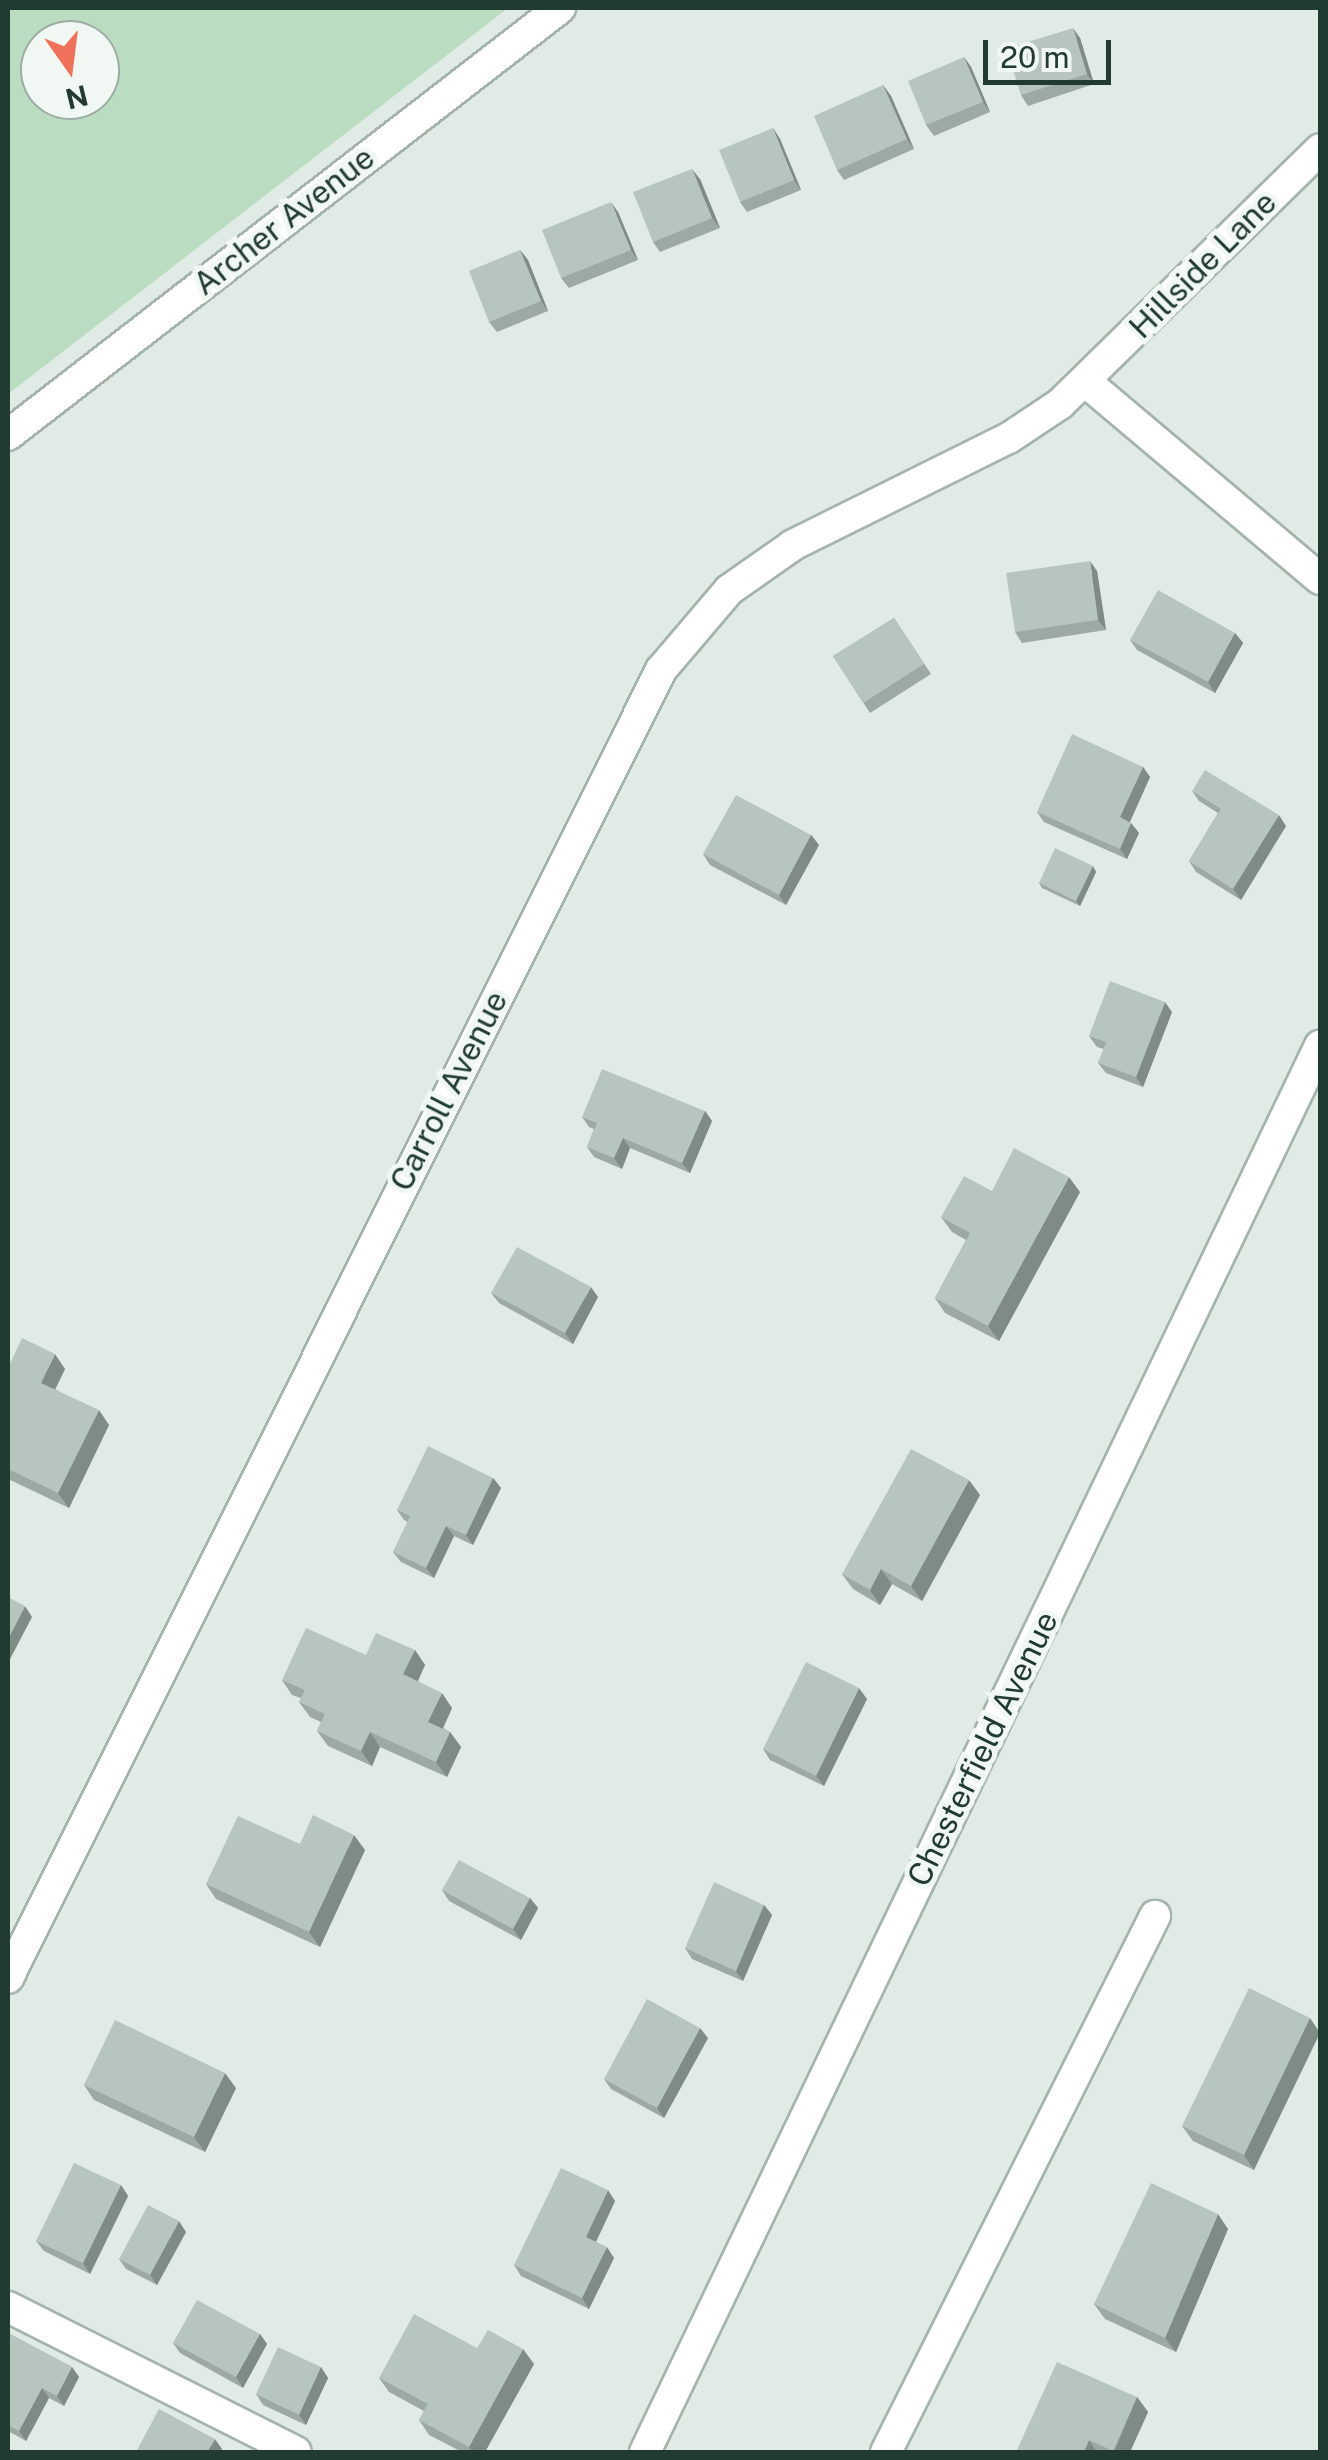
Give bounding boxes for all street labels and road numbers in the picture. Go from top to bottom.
street label: Archer Avenue [186,138,382,304]
street label: Hillside Lane [1121,183,1285,347]
street label: Carroll Avenue [382,985,516,1197]
street label: Chesterfield Avenue [900,1605,1066,1893]

